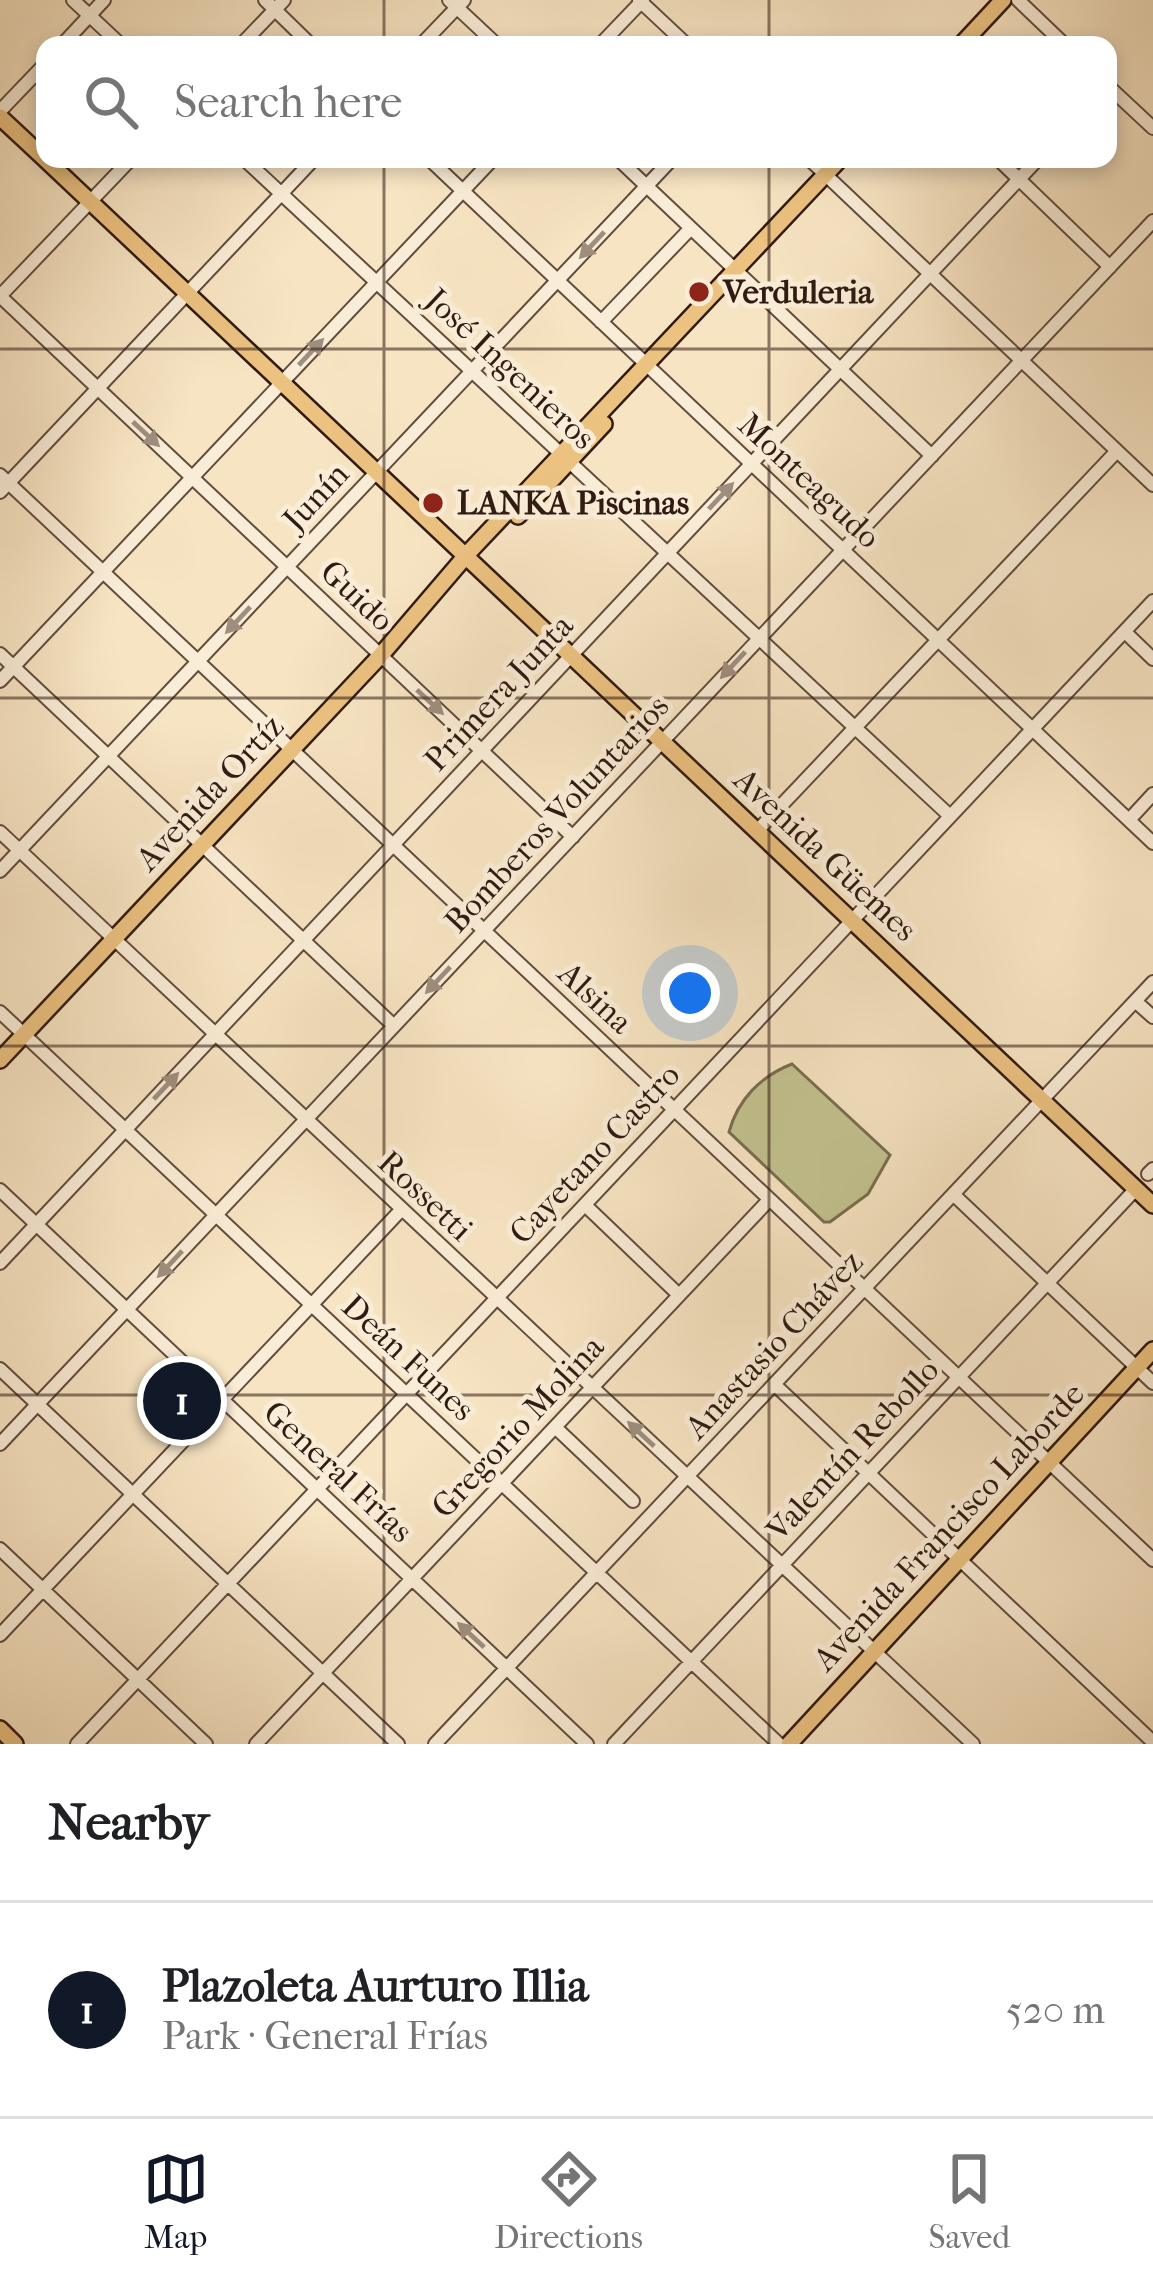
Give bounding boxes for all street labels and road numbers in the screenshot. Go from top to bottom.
street label: José Ingenieros [415,278,603,458]
street label: Monteagudo [730,405,888,557]
street label: Junín [273,455,357,541]
street label: Guido [312,552,402,640]
street label: Primera Junta [416,606,582,779]
street label: Bomberos Voluntarios [437,687,677,941]
street label: Avenida Ortíz [127,707,292,880]
street label: Avenida Güemes [724,759,925,950]
street label: Alsina [548,953,641,1042]
street label: Cayetano Castro [502,1056,688,1252]
street label: Rossetti [370,1143,480,1249]
street label: Anastasio Chávez [676,1243,871,1449]
street label: Deán Funes [334,1287,482,1429]
street label: Gregorio Molina [424,1327,613,1526]
street label: Valentín Rebollo [758,1351,947,1550]
street label: Avenida Francisco Laborde [804,1375,1093,1681]
street label: General Frías [255,1393,421,1551]

